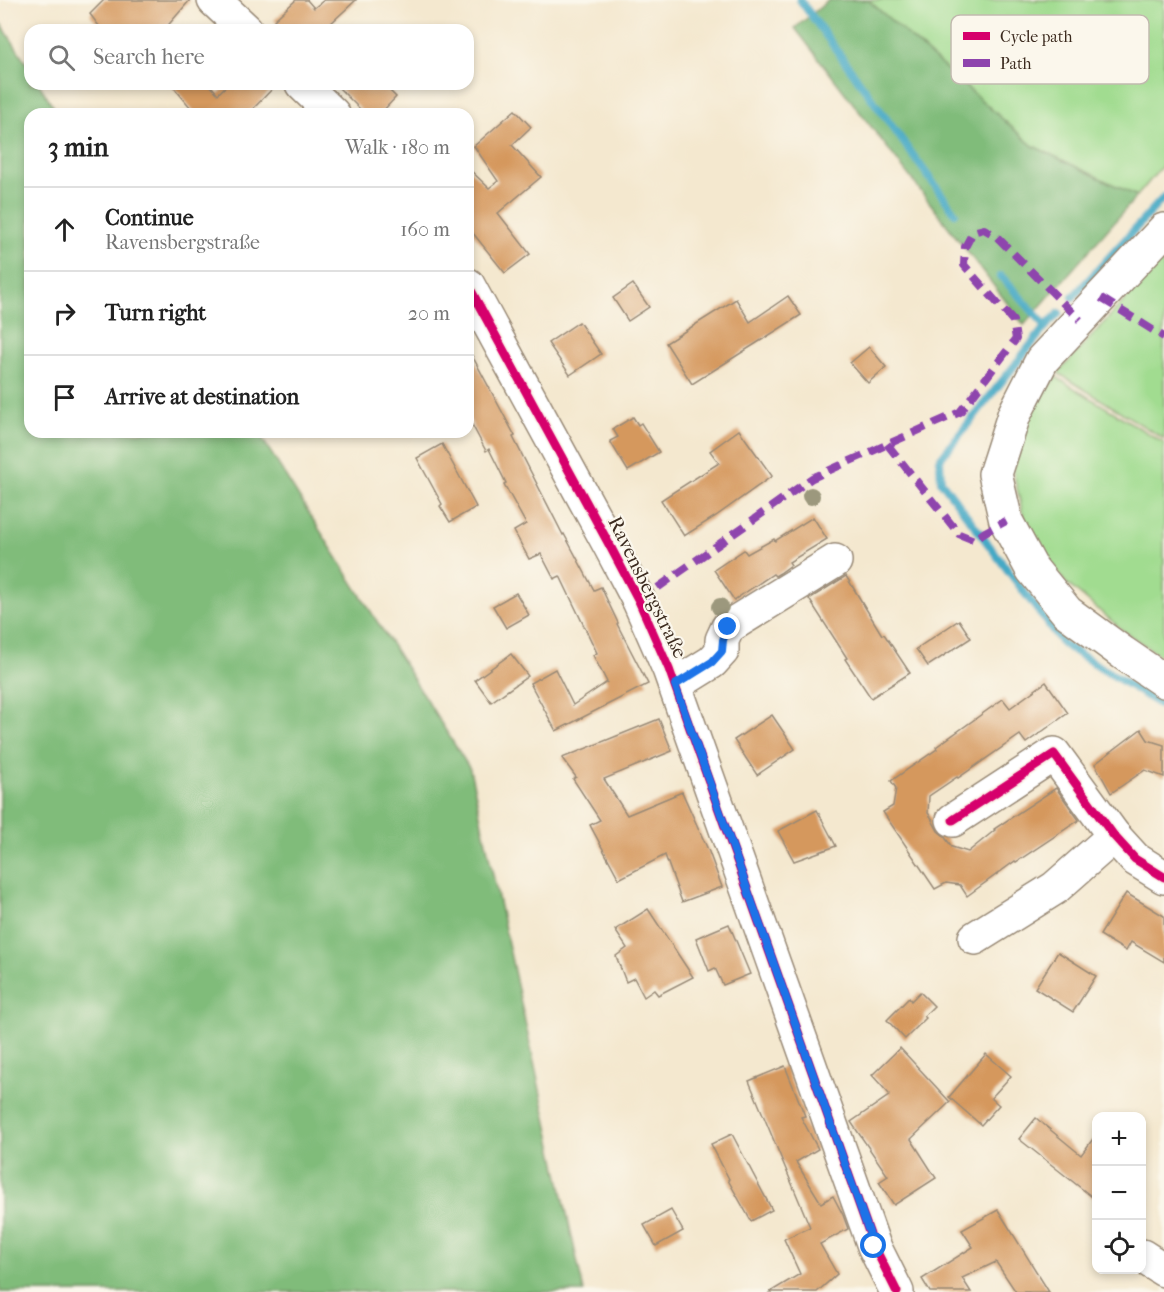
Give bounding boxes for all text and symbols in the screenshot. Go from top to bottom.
legend [951,15,1149,84]
search box [24,24,474,90]
text: Cycle path [1000,27,1072,46]
icon: search [45,41,78,74]
text: Search here [93,44,205,70]
text: Path [1000,54,1032,73]
text: 3 min [48,132,109,163]
text: Walk · 180 m [345,136,450,159]
text: Continue [105,205,194,231]
icon: ahead [48,213,81,246]
text: 160 m [400,218,450,241]
text: Ravensbergstraße [105,231,260,254]
icon: right [48,297,81,330]
text: Turn right [105,300,206,326]
text: 20 m [408,302,450,325]
icon: arrive [48,381,81,414]
text: Arrive at destination [105,384,299,410]
street label: Ravensbergstraße [603,513,692,662]
route end [714,613,740,639]
map controls [1092,1112,1146,1274]
button: + [1092,1112,1146,1166]
button: − [1092,1166,1146,1220]
button: locate [1092,1220,1146,1274]
route start [860,1232,886,1258]

